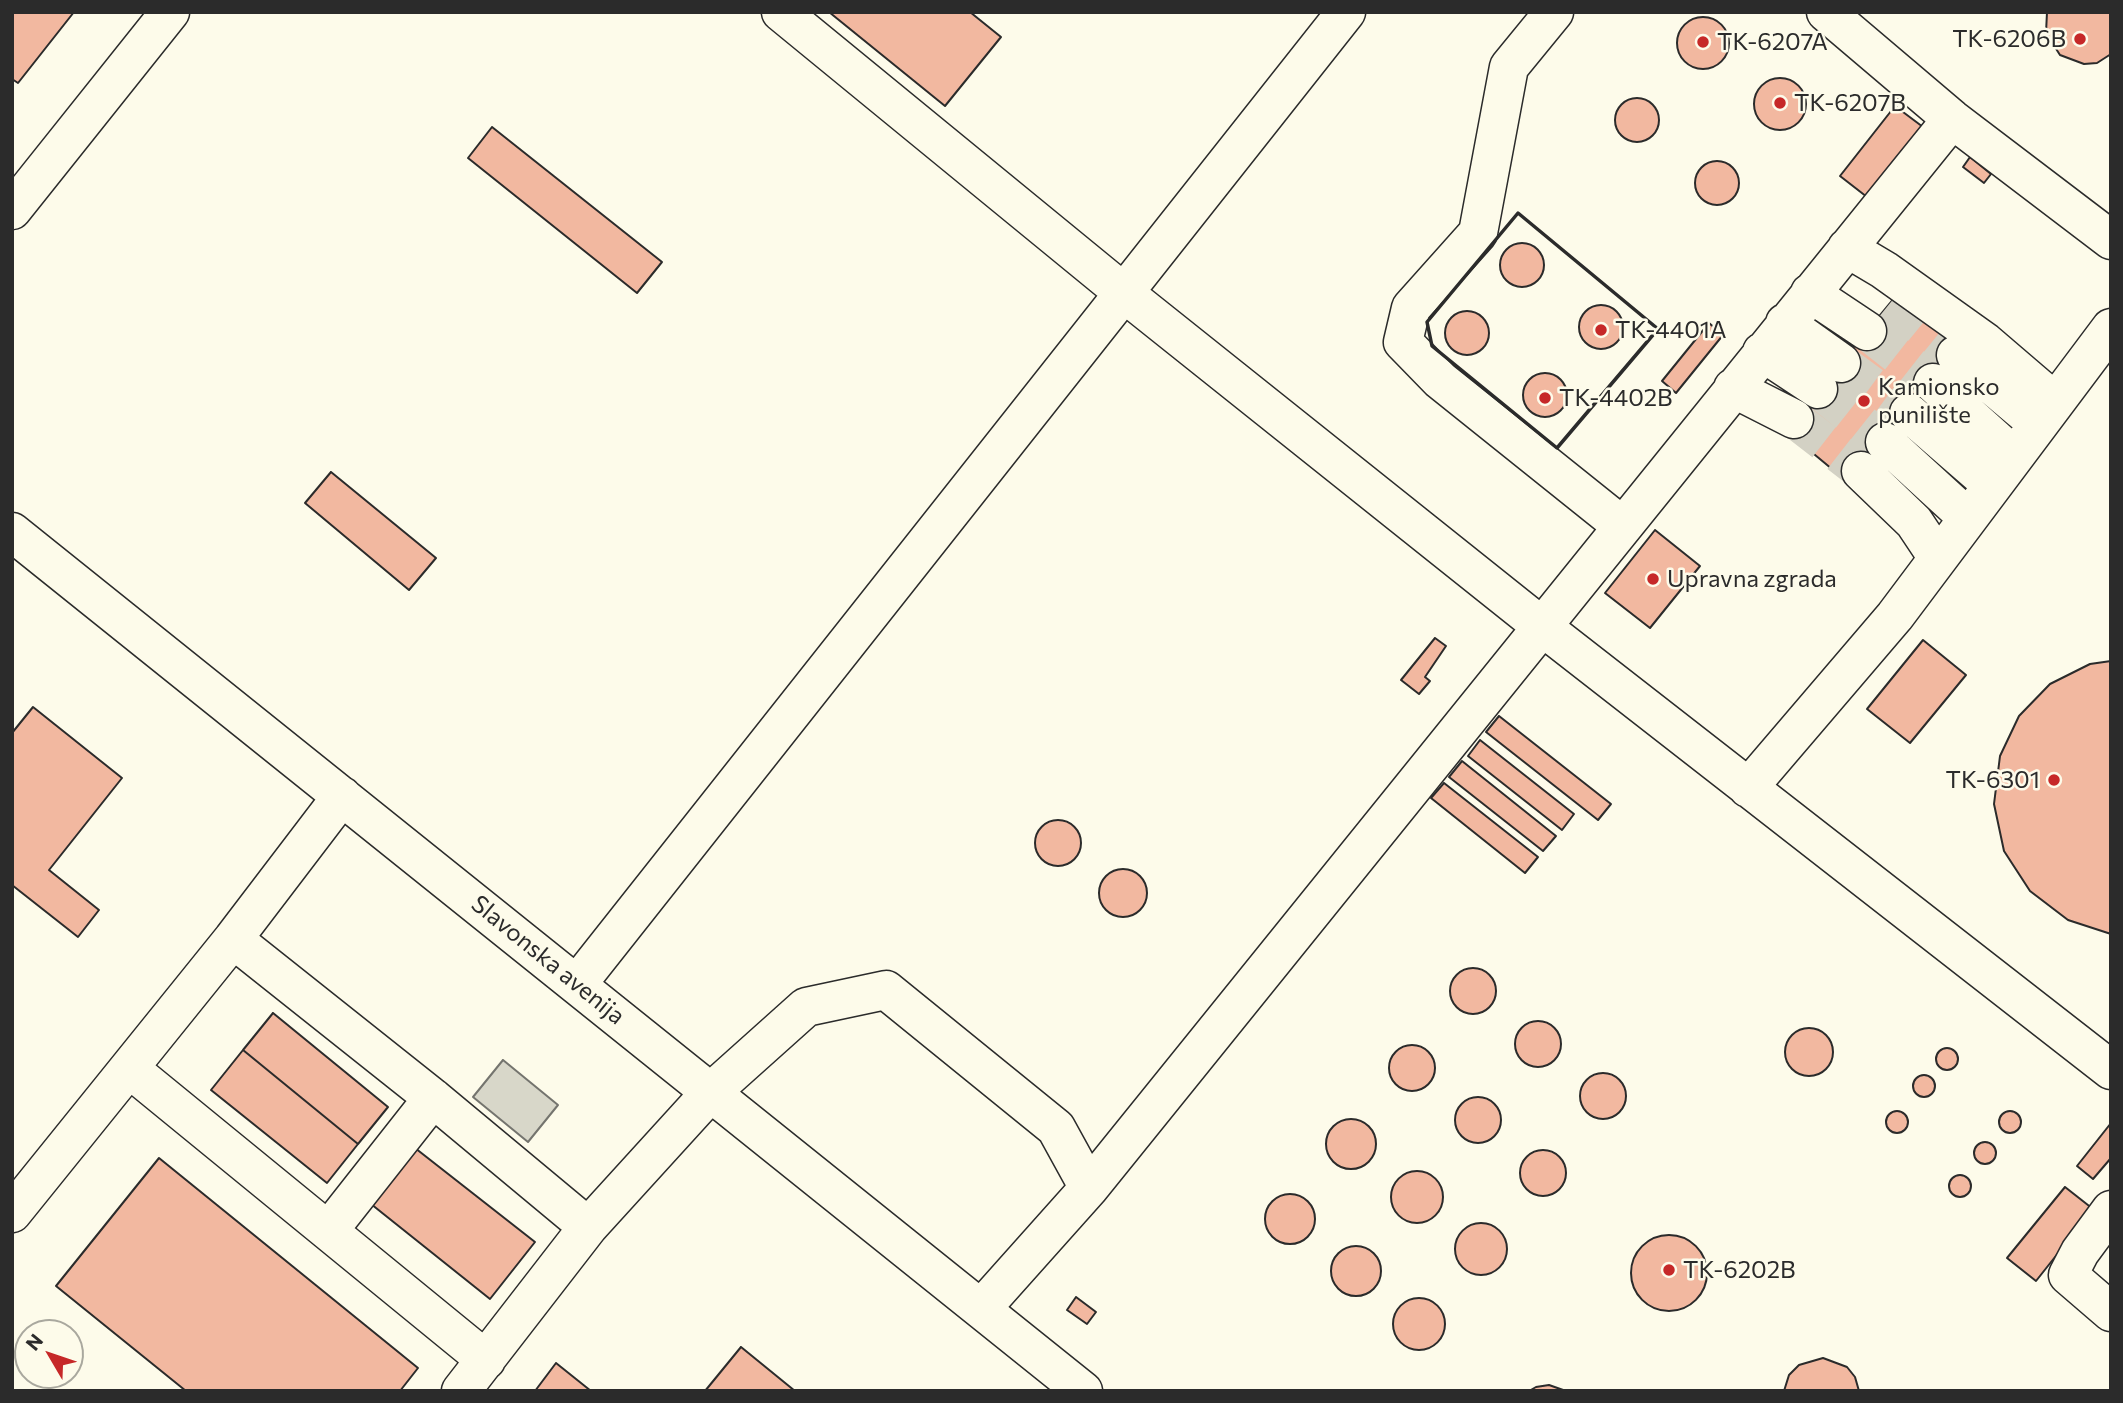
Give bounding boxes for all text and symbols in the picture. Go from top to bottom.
place label: TK-6206B [1952,25,2066,53]
place label: TK-6207A [1717,28,1828,56]
marker: TK-6206B [2072,31,2088,47]
marker: TK-6207A [1695,34,1711,50]
place label: TK-6207B [1794,89,1906,117]
marker: TK-6207B [1772,95,1788,111]
place label: TK-4401A [1615,316,1727,344]
marker: TK-4401A [1593,322,1609,338]
place label: Kamionsko punilište [1878,373,2000,429]
place label: TK-4402B [1559,384,1673,412]
marker: TK-4402B [1537,390,1553,406]
marker: Kamionsko punilište [1856,393,1872,409]
place label: Upravna zgrada [1667,565,1837,593]
marker: Upravna zgrada [1645,571,1661,587]
place label: TK-6301 [1946,766,2040,794]
marker: TK-6301 [2046,772,2062,788]
street label: Slavonska avenija [466,889,630,1031]
place label: TK-6202B [1683,1256,1796,1284]
marker: TK-6202B [1661,1262,1677,1278]
north arrow [14,1319,84,1389]
text: N [20,1329,47,1355]

